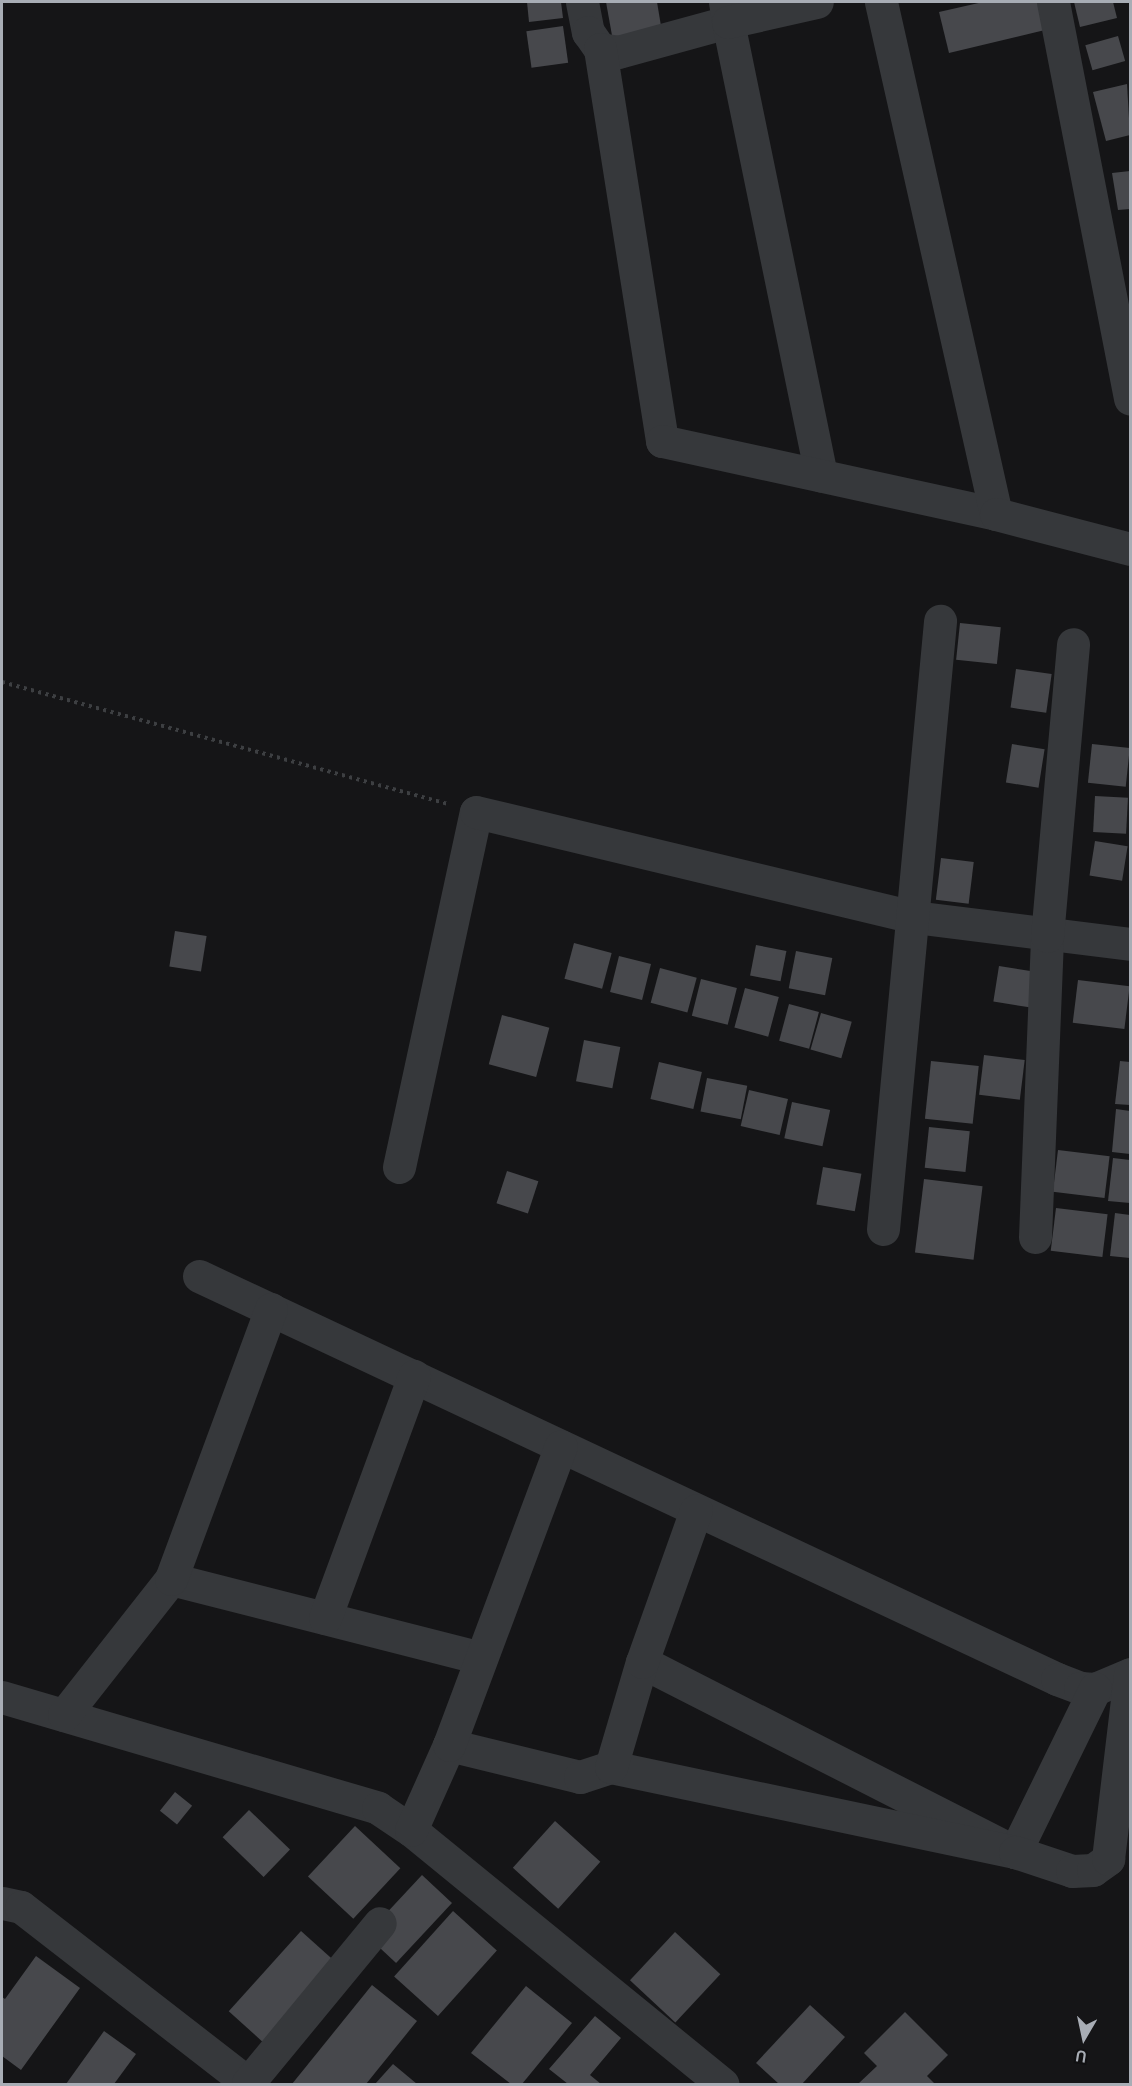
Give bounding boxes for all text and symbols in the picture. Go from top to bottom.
north arrow [1054,2008,1114,2068]
text: U [1074,2045,1088,2067]

